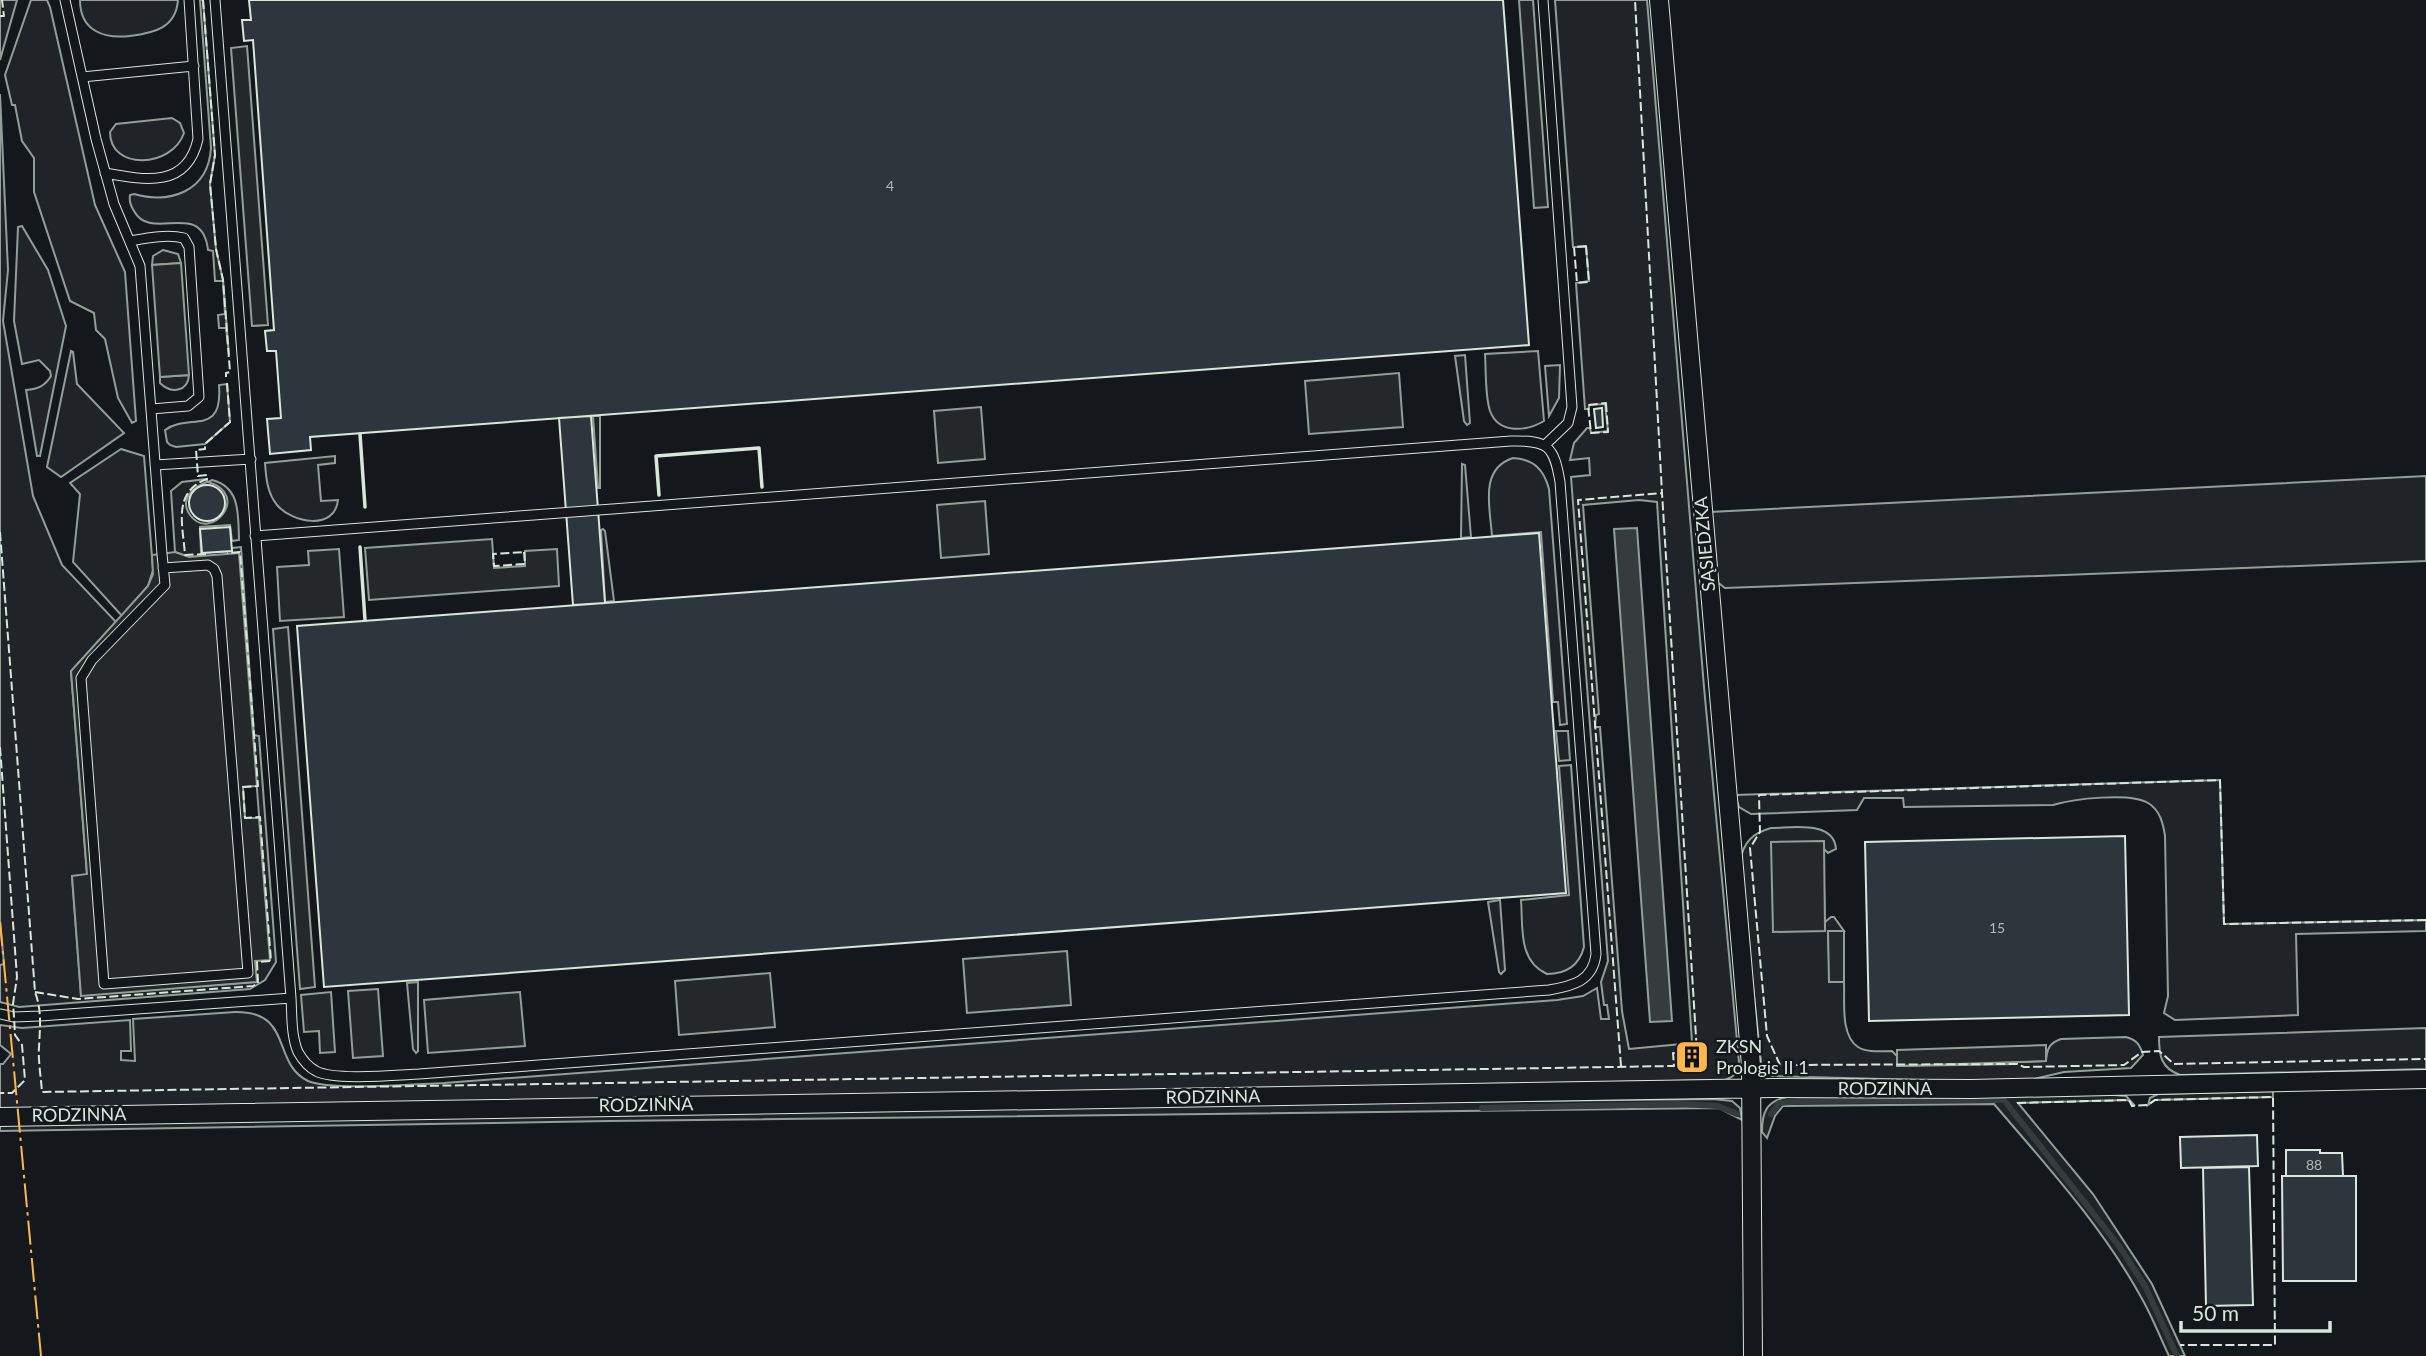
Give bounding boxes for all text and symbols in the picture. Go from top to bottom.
house number: 4 [886,177,894,194]
street label: SĄSIEDZKA [1689,495,1719,592]
house number: 15 [1989,919,2005,936]
place label: ZKSN Prologis II 1 [1716,1035,1809,1078]
building icon: ZKSN Prologis II 1 [1673,1038,1711,1076]
street label: RODZINNA [1838,1077,1933,1099]
street label: RODZINNA [1166,1084,1261,1108]
street label: RODZINNA [599,1092,694,1116]
street label: RODZINNA [32,1102,127,1126]
house number: 88 [2306,1156,2322,1173]
scale bar [2181,1290,2330,1334]
text: 50 m [2192,1300,2239,1325]

